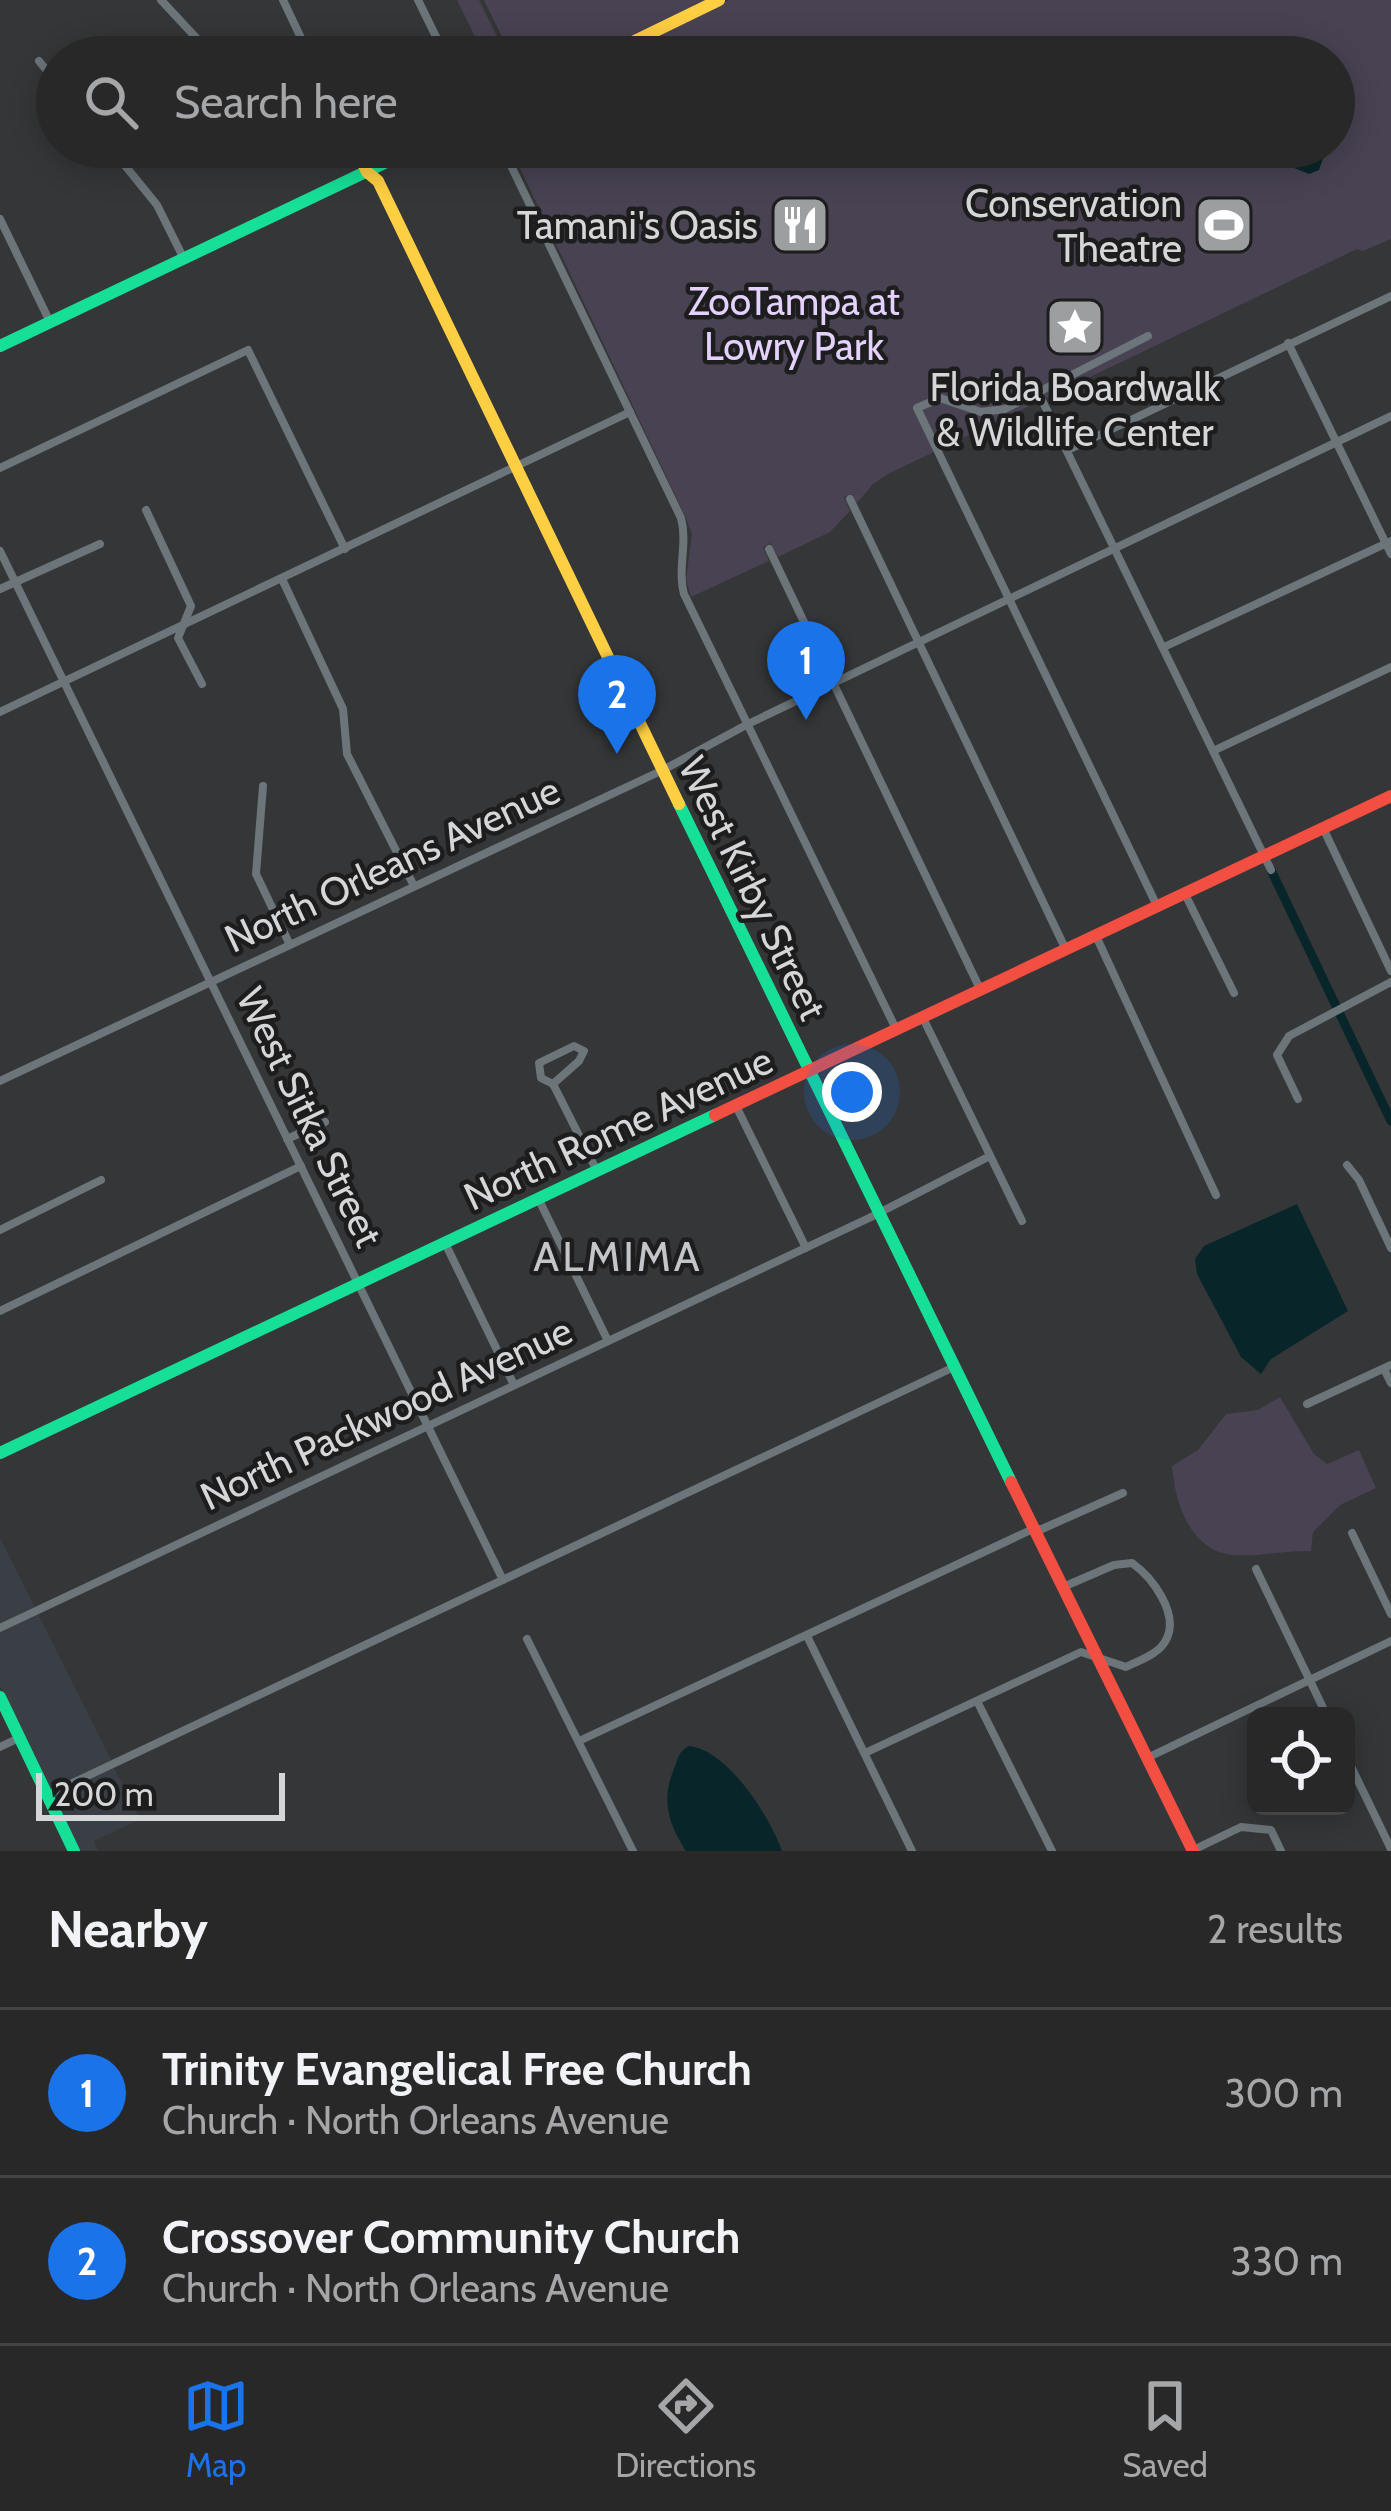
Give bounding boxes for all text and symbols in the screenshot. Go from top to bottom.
search box [36,36,1355,168]
icon: search [78,69,144,135]
text: Search here [174,75,398,129]
place label: Conservation Theatre [965,179,1182,272]
restaurant icon: Tamani's Oasis [769,194,831,256]
sports icon: Conservation Theatre [1193,194,1255,256]
place label: Tamani's Oasis [517,201,758,249]
park label: ZooTampa at Lowry Park [688,277,900,370]
place icon: Florida Boardwalk & Wildlife Center [1044,296,1106,358]
place label: Florida Boardwalk & Wildlife Center [929,363,1221,456]
pin: 1 [767,621,845,720]
pin: 2 [578,655,656,754]
street label: West Kirby Street [669,749,837,1027]
street label: North Orleans Avenue [217,765,567,963]
street label: West Sitka Street [227,980,393,1254]
street label: North Rome Avenue [456,1036,780,1220]
your location [822,1062,882,1122]
district label: ALMIMA [533,1230,703,1282]
street label: North Packwood Avenue [193,1306,579,1520]
map controls [1247,1707,1355,1815]
button: locate [1247,1707,1355,1815]
scale bar [36,1767,285,1820]
text: 200 m [54,1774,154,1814]
text: Nearby [48,1898,208,1960]
text: 2 results [1207,1905,1343,1953]
text: Trinity Evangelical Free Church [162,2042,752,2096]
text: 1 [80,2069,94,2117]
text: 300 m [1224,2069,1343,2117]
text: Church · North Orleans Avenue [162,2096,669,2144]
text: Crossover Community Church [162,2210,740,2264]
text: 2 [77,2237,97,2285]
text: 330 m [1231,2237,1343,2285]
text: Church · North Orleans Avenue [162,2264,669,2312]
tab: Map [183,2373,249,2485]
tab: Directions [615,2373,756,2485]
tab: Saved [1122,2373,1208,2485]

